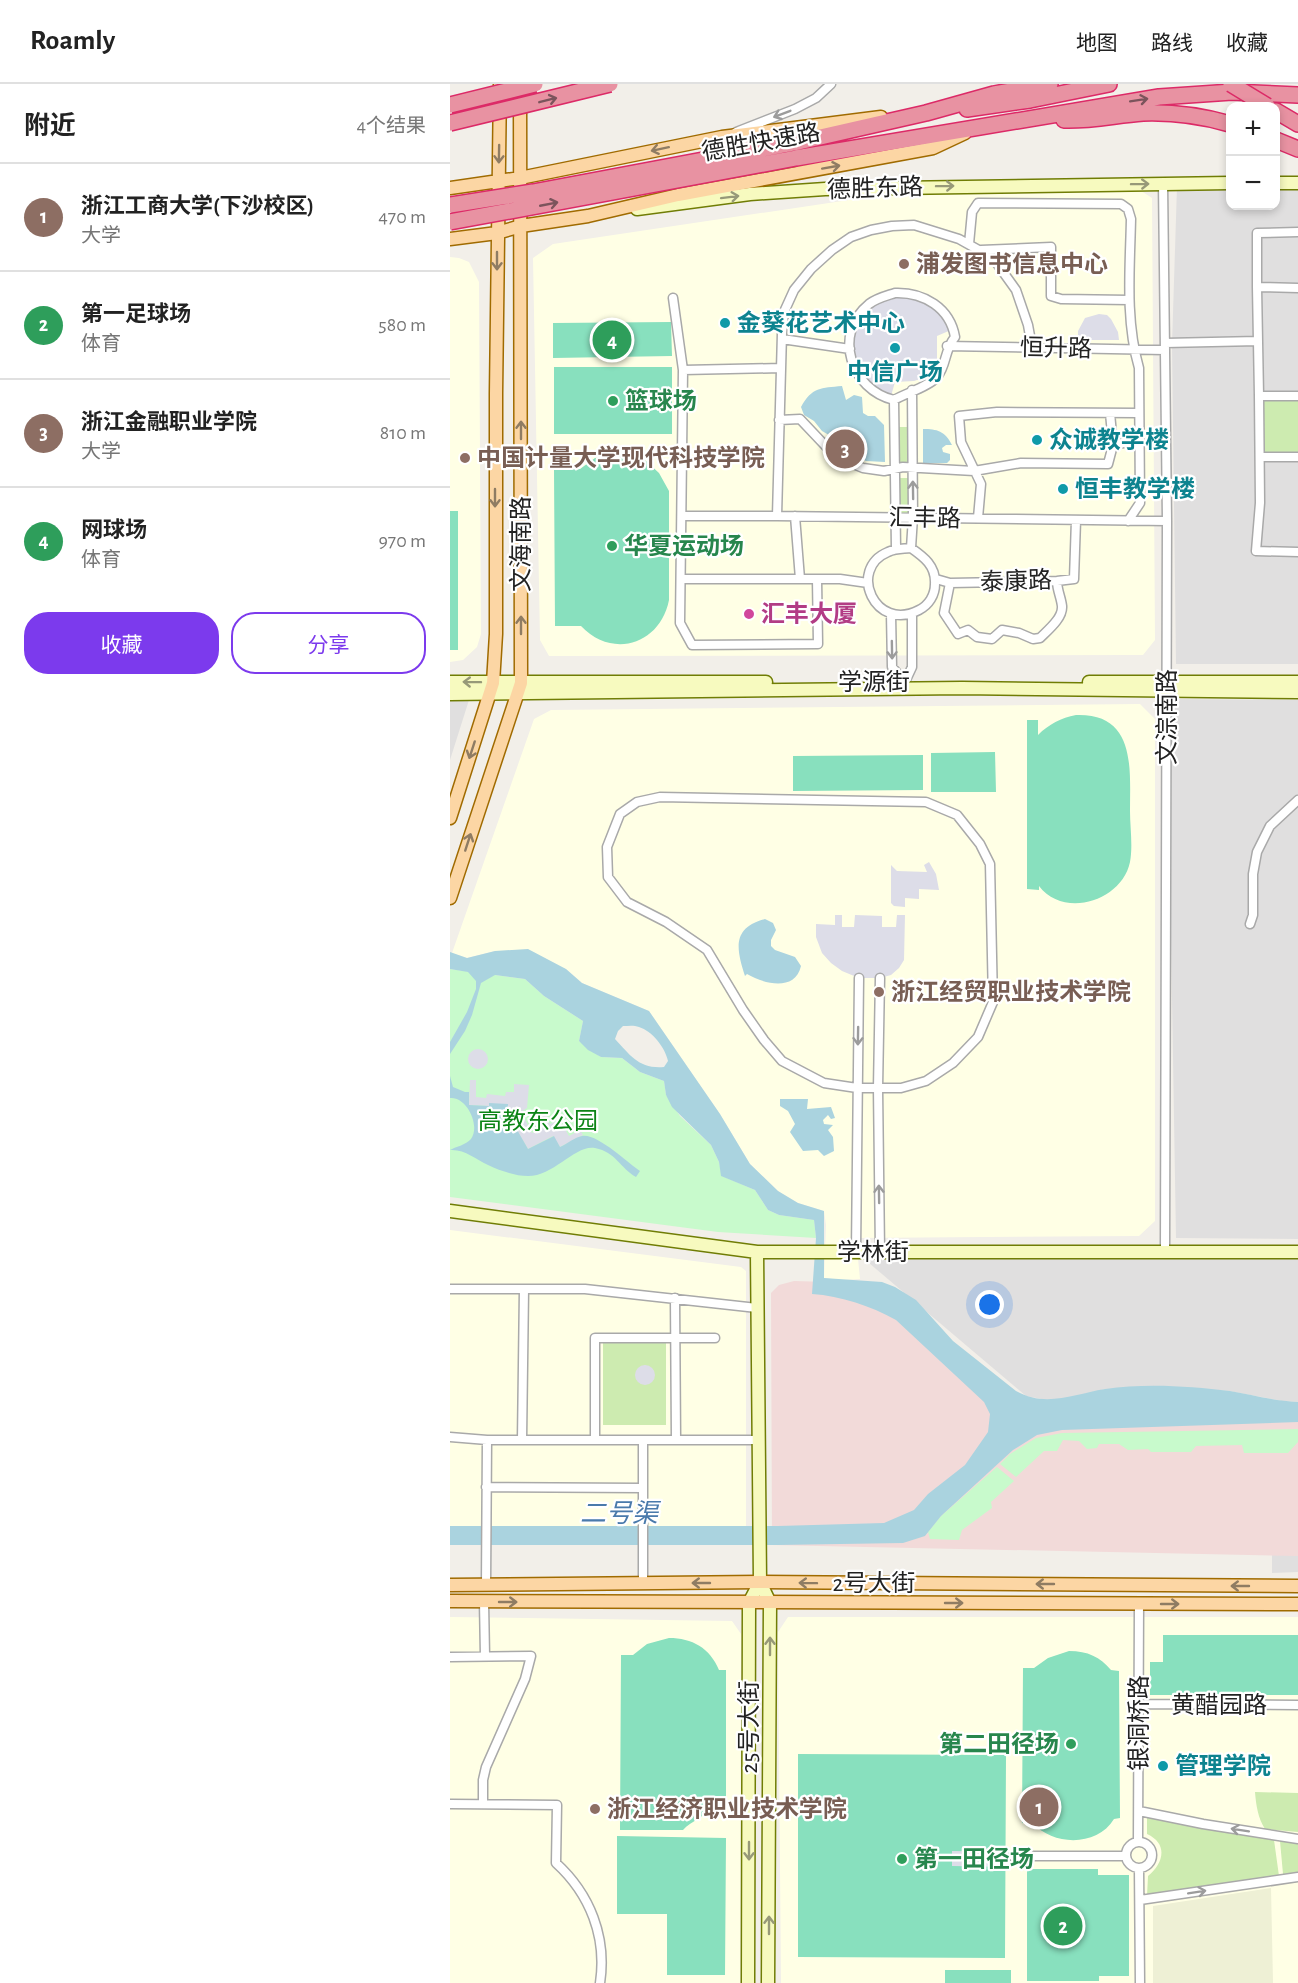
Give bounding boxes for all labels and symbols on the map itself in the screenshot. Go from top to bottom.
one-way arrow [538,93,557,105]
one-way arrow [1129,95,1148,106]
one-way arrow [773,109,792,120]
street label: 德胜快速路 [700,119,822,165]
one-way arrow [493,143,505,163]
one-way arrow [651,143,670,155]
one-way arrow [821,161,840,172]
street label: 德胜东路 [827,173,923,203]
one-way arrow [1130,178,1150,189]
one-way arrow [935,181,955,192]
one-way arrow [719,191,739,202]
one-way arrow [539,198,558,209]
one-way arrow [491,250,503,270]
place label: 浦发图书信息中心 [916,251,1108,277]
marker: 浦发图书信息中心 [897,257,911,271]
place label: 金葵花艺术中心 [737,310,905,336]
marker: 金葵花艺术中心 [718,316,732,330]
pin: 4 [592,318,632,362]
street label: 恒升路 [1020,334,1092,362]
marker: 中信广场 [888,341,902,355]
place label: 中信广场 [847,359,943,385]
place label: 篮球场 [625,388,697,414]
marker: 篮球场 [606,394,620,408]
one-way arrow [515,420,527,440]
pin: 3 [826,426,864,472]
place label: 众诚教学楼 [1049,427,1169,453]
marker: 众诚教学楼 [1030,433,1044,447]
place label: 中国计量大学现代科技学院 [477,445,765,471]
marker: 中国计量大学现代科技学院 [458,451,472,465]
place label: 恒丰教学楼 [1075,476,1195,502]
one-way arrow [907,480,919,500]
marker: 恒丰教学楼 [1056,482,1070,496]
one-way arrow [490,487,501,507]
street label: 文海南路 [508,496,534,592]
street label: 汇丰路 [889,504,961,532]
place label: 华夏运动场 [624,533,744,559]
marker: 华夏运动场 [605,539,619,553]
street label: 泰康路 [980,567,1052,595]
place label: 汇丰大厦 [761,601,857,627]
marker: 汇丰大厦 [742,607,756,621]
one-way arrow [515,615,527,635]
one-way arrow [886,640,898,660]
street label: 学源街 [838,669,910,695]
street label: 文淙南路 [1154,669,1180,765]
one-way arrow [462,676,482,688]
one-way arrow [466,740,477,759]
one-way arrow [464,833,475,852]
place label: 浙江经贸职业技术学院 [891,979,1131,1005]
marker: 浙江经贸职业技术学院 [872,985,886,999]
one-way arrow [852,1026,863,1046]
park label: 高教东公园 [478,1108,598,1134]
one-way arrow [873,1184,885,1204]
street label: 学林街 [837,1239,909,1265]
your location [975,1290,1004,1319]
water label: 二号渠 [580,1500,662,1527]
street label: 2号大街 [833,1570,915,1596]
one-way arrow [692,1577,712,1589]
one-way arrow [798,1577,818,1589]
one-way arrow [1035,1579,1055,1590]
one-way arrow [1230,1580,1250,1592]
one-way arrow [498,1596,518,1608]
one-way arrow [944,1597,964,1609]
one-way arrow [1160,1598,1180,1610]
one-way arrow [764,1636,776,1656]
street label: 银洞桥路 [1126,1675,1152,1771]
street label: 25号大街 [736,1681,762,1773]
street label: 黄醋园路 [1171,1692,1267,1718]
place label: 第二田径场 [939,1731,1059,1757]
marker: 第二田径场 [1064,1737,1078,1751]
place label: 管理学院 [1175,1753,1271,1779]
marker: 管理学院 [1156,1759,1170,1773]
pin: 1 [1020,1784,1058,1830]
place label: 浙江经济职业技术学院 [607,1796,847,1822]
marker: 浙江经济职业技术学院 [588,1802,602,1816]
one-way arrow [1231,1825,1251,1836]
one-way arrow [743,1840,755,1860]
place label: 第一田径场 [914,1846,1034,1872]
marker: 第一田径场 [895,1852,909,1866]
one-way arrow [1187,1886,1207,1897]
pin: 2 [1044,1904,1082,1948]
one-way arrow [763,1915,775,1935]

